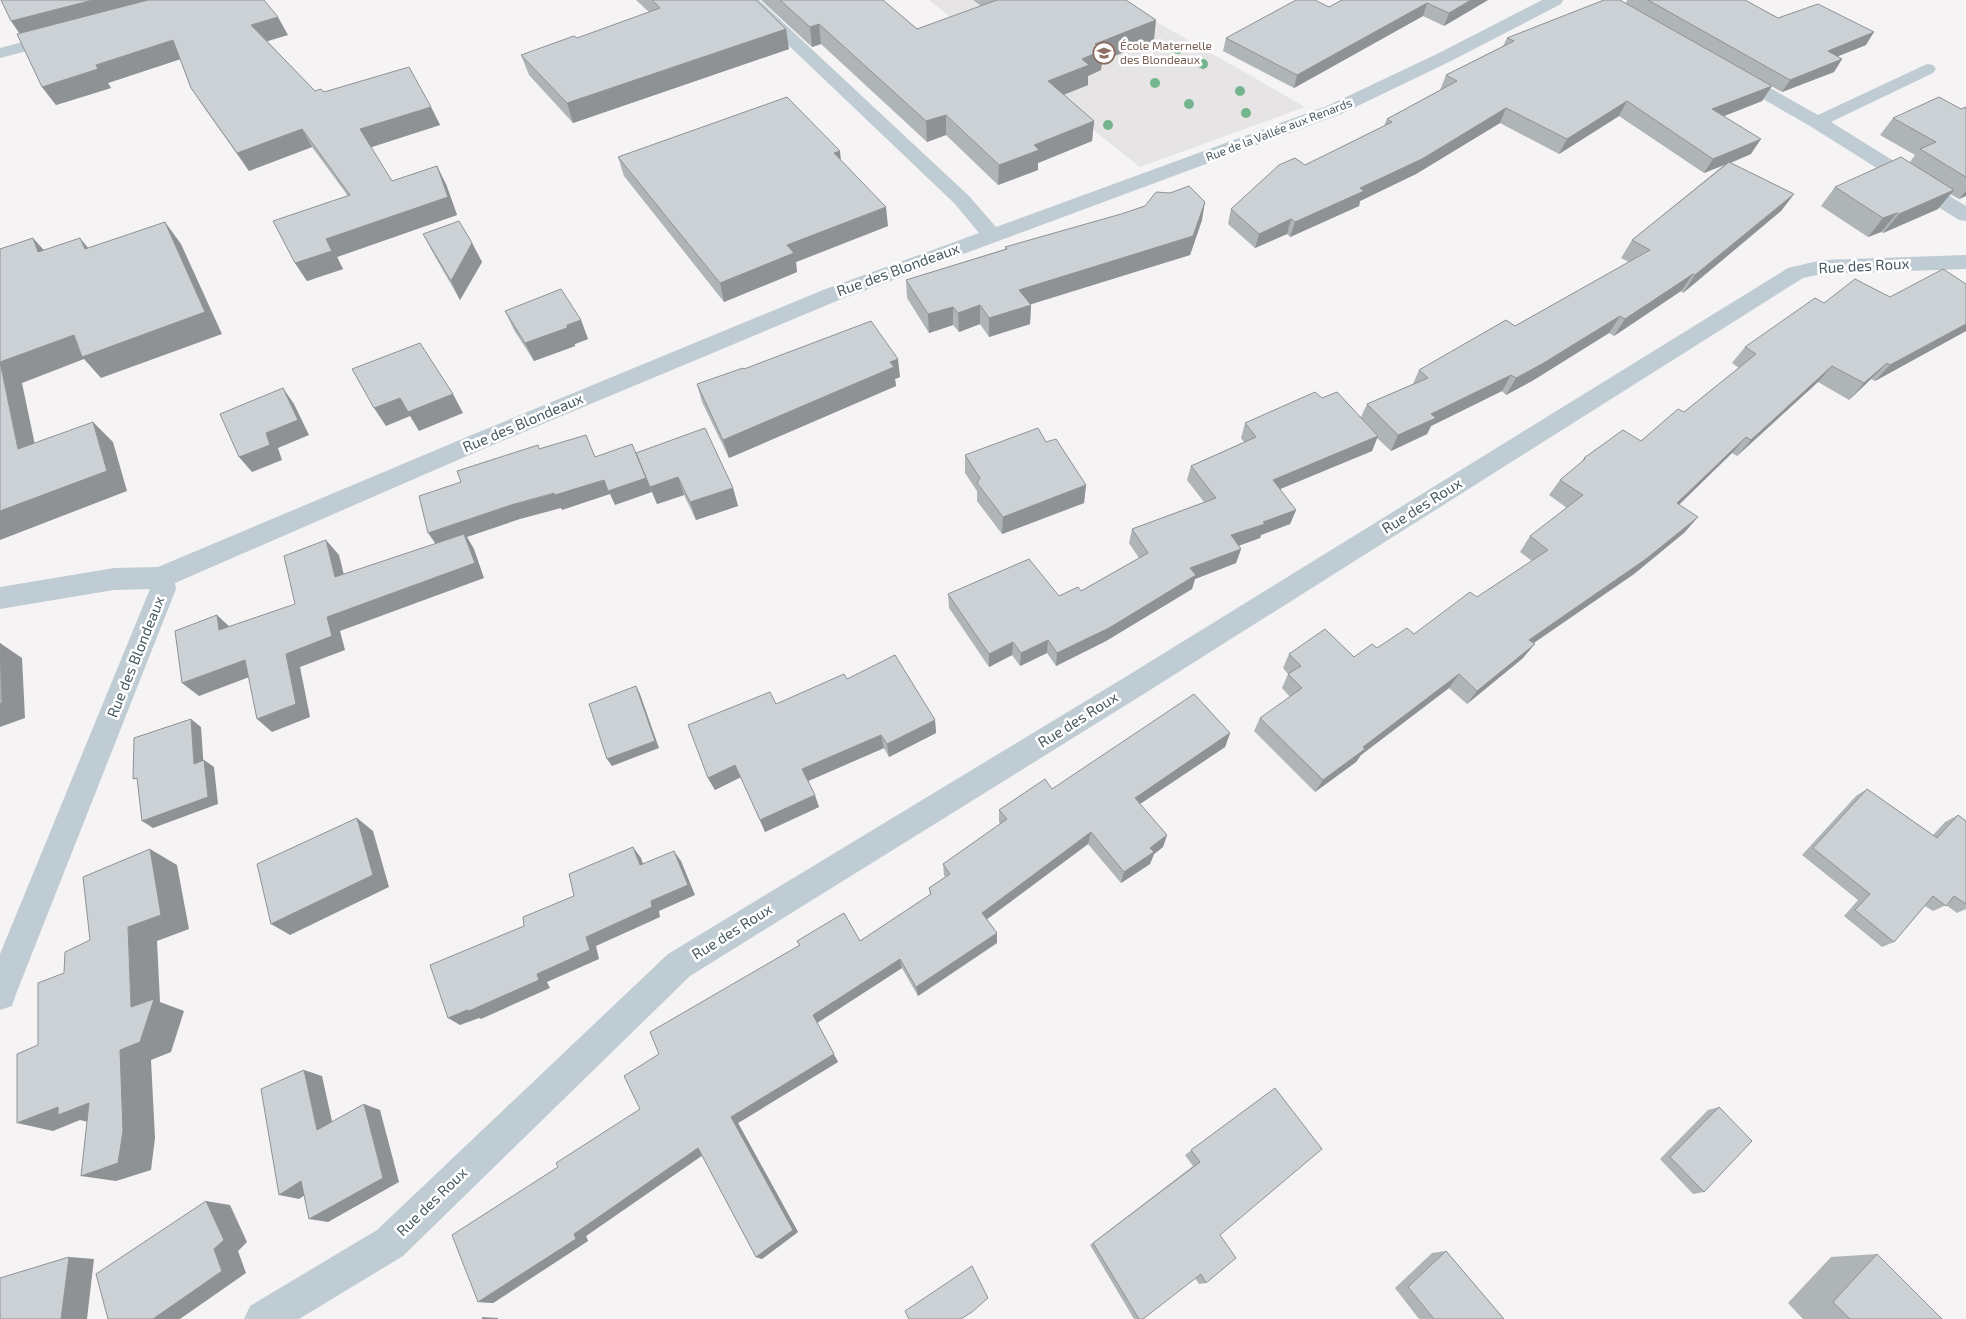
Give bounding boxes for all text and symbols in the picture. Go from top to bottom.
place label: École Maternelle des Blondeaux [1120,38,1212,66]
school or university icon: École Maternelle des Blondeaux [1092,41,1116,65]
street label: Rue de la Vallée aux Renards [1203,95,1354,163]
street label: Rue des Blondeaux [834,238,962,300]
street label: Rue des Roux [1818,254,1910,276]
street label: Rue des Blondeaux [460,389,586,456]
street label: Rue des Roux [1378,473,1465,537]
street label: Rue des Blondeaux [103,593,168,720]
street label: Rue des Roux [1034,687,1121,751]
street label: Rue des Roux [688,899,775,963]
street label: Rue des Roux [392,1163,470,1239]

